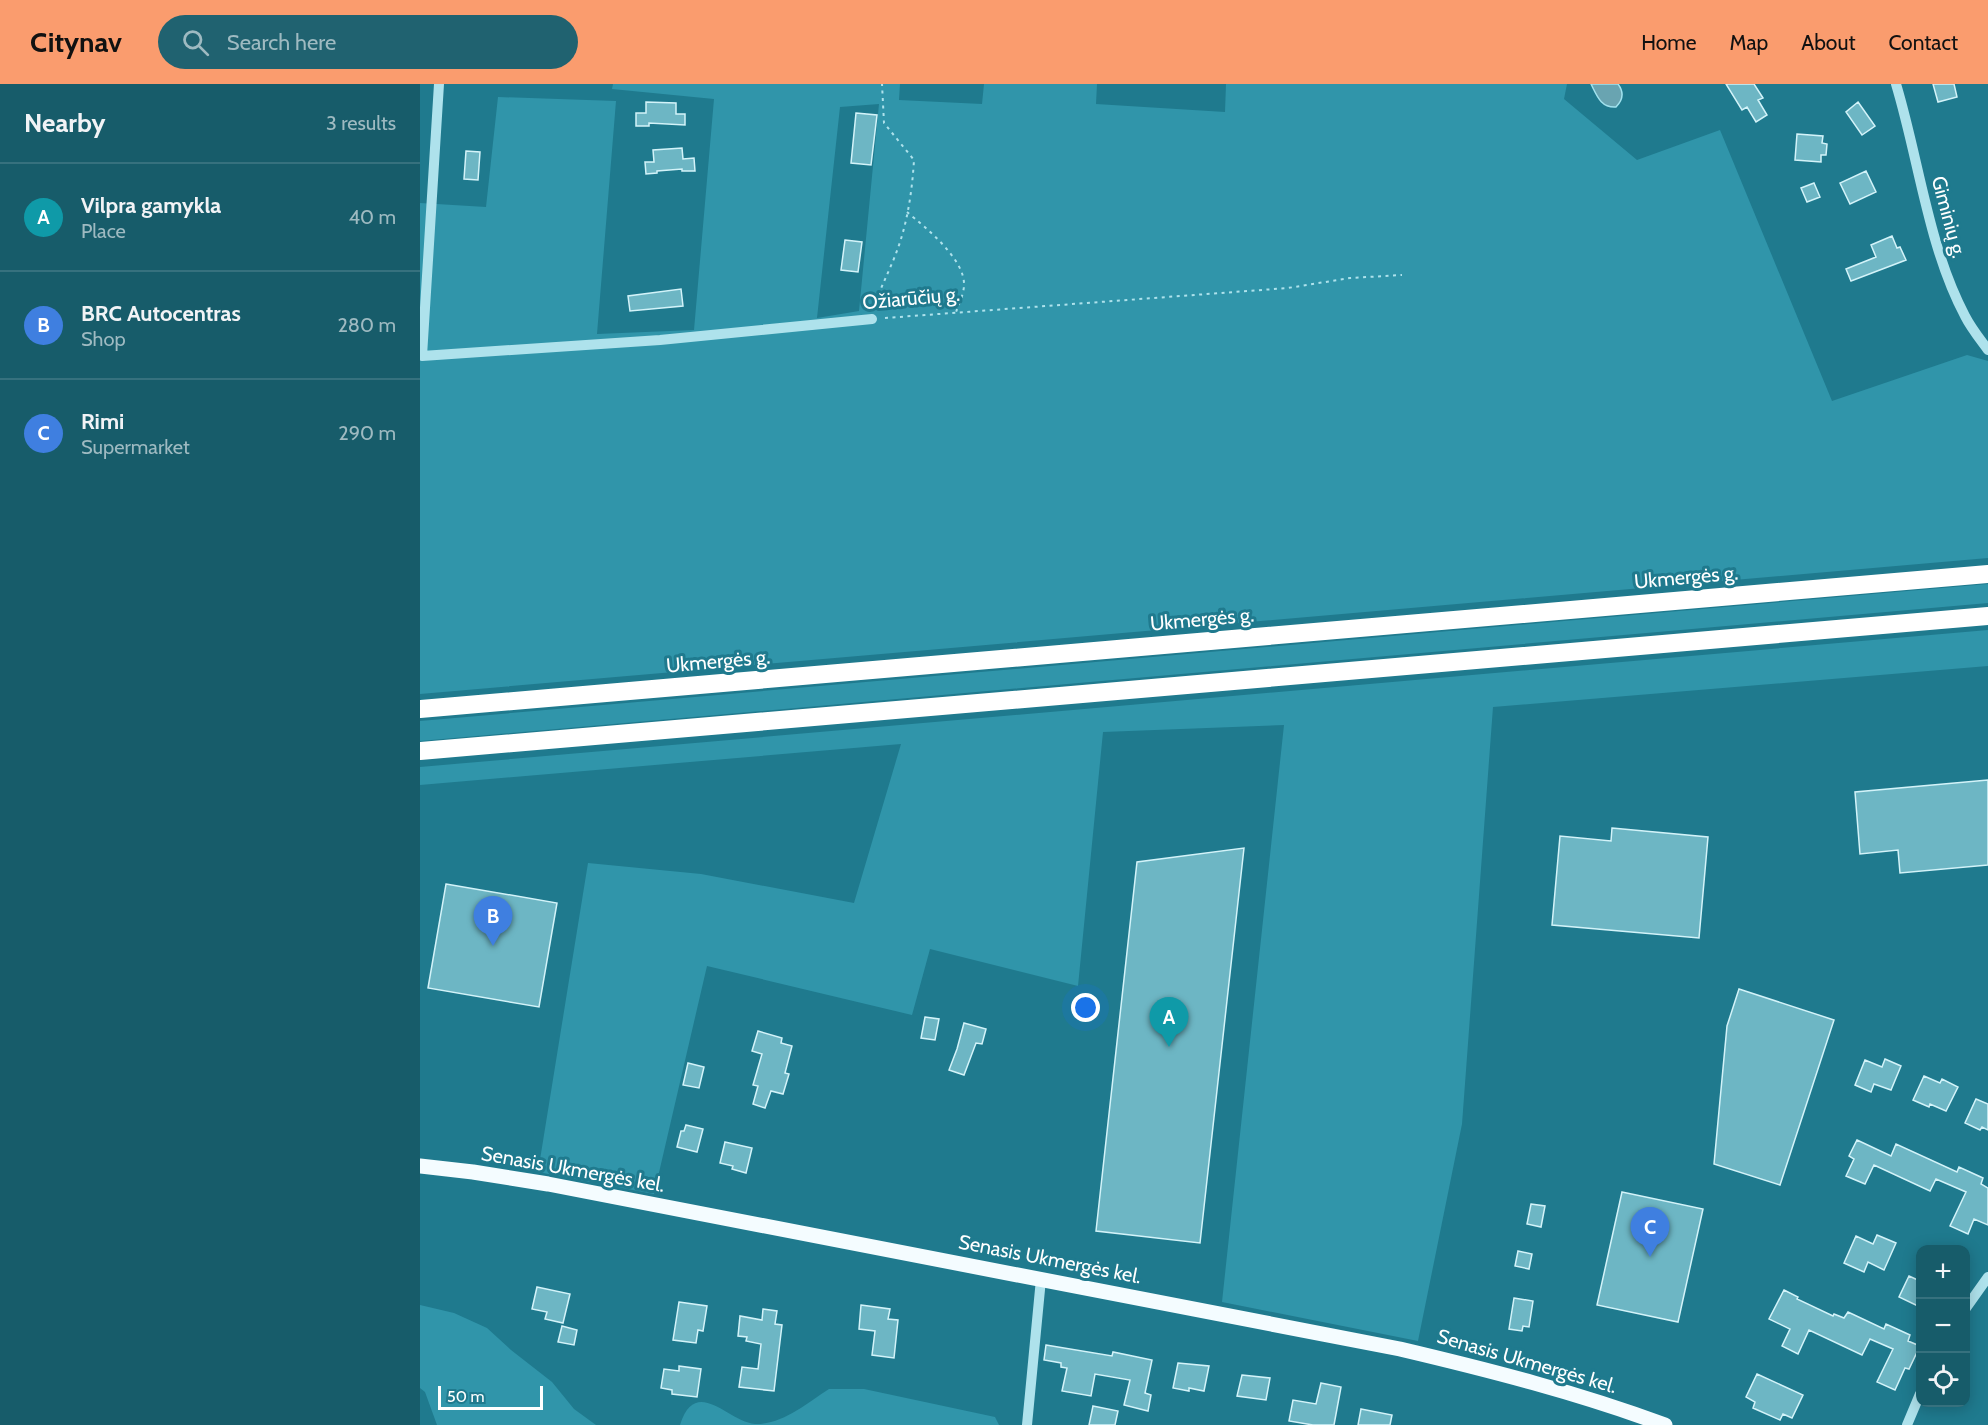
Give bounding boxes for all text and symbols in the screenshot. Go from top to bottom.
search box [158,15,578,69]
text: Citynav [30,25,122,59]
icon: search [179,26,212,59]
text: Search here [227,29,336,56]
text: Home [1641,30,1697,55]
text: Map [1730,30,1768,55]
text: About [1801,30,1855,55]
text: Contact [1888,30,1958,55]
text: Nearby [24,107,105,139]
text: 3 results [326,111,396,135]
street label: Giminių g. [1927,173,1971,261]
text: Vilpra gamykla [81,192,221,219]
text: A [37,205,50,229]
text: 40 m [348,205,396,229]
text: Place [81,219,126,243]
street label: Ožiarūčių g. [861,282,961,314]
text: BRC Autocentras [81,300,241,327]
text: B [37,313,50,337]
text: 280 m [337,313,396,337]
text: Shop [81,327,126,351]
text: Rimi [81,408,124,435]
text: C [37,421,50,445]
text: 290 m [338,421,396,445]
text: Supermarket [81,435,190,459]
street label: Ukmergės g. [1633,560,1739,594]
street label: Ukmergės g. [1149,602,1255,636]
street label: Ukmergės g. [665,644,771,678]
pin: B [474,896,512,946]
your location [1071,993,1100,1022]
pin: A [1150,998,1188,1047]
street label: Senasis Ukmergės kel. [479,1141,667,1197]
pin: C [1630,1208,1670,1257]
street label: Senasis Ukmergės kel. [957,1229,1143,1289]
map controls [1916,1245,1970,1407]
button: + [1916,1245,1970,1299]
button: − [1916,1299,1970,1353]
street label: Senasis Ukmergės kel. [1434,1324,1620,1398]
button: locate [1916,1353,1970,1407]
scale bar [438,1383,543,1410]
text: 50 m [447,1387,484,1406]

